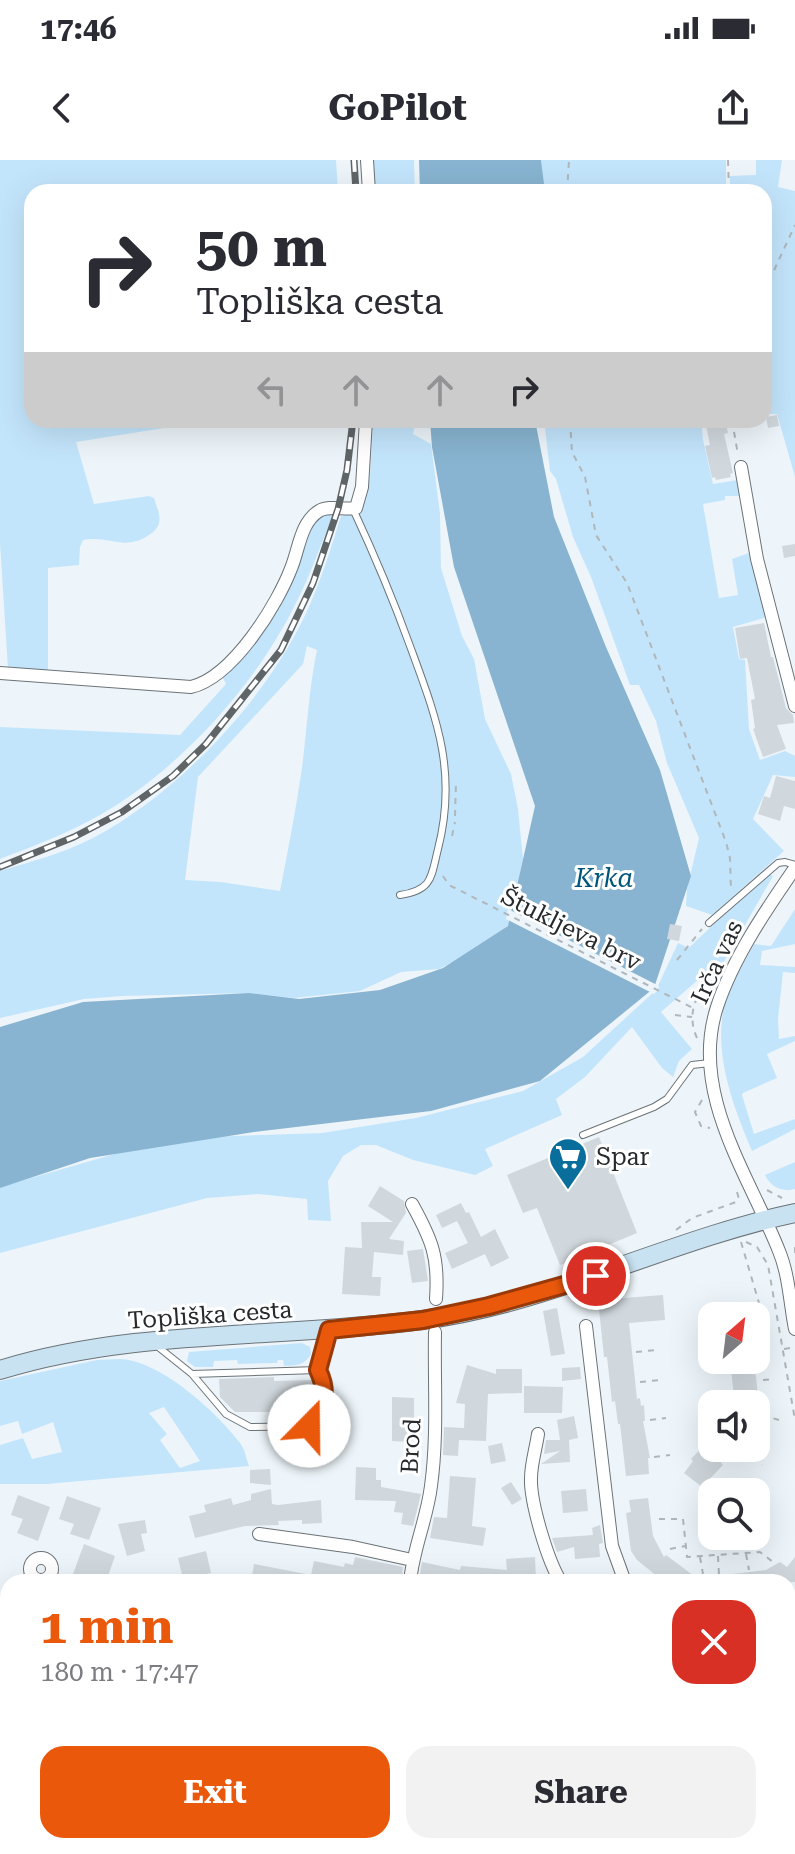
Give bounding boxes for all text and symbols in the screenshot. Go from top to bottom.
text: 17:46 [40,11,117,46]
icon: back [40,86,84,130]
icon: share [711,86,755,130]
text: GoPilot [328,87,467,129]
text: 50 m [196,214,327,280]
icon: right [64,216,168,320]
text: Topliška cesta [196,281,443,323]
icon: left [250,368,294,412]
icon: ahead [334,368,378,412]
icon: ahead [418,368,462,412]
icon: right [502,368,546,412]
water label: Krka [574,863,633,893]
street label: Štukljeva brv [496,881,646,976]
street label: Irča vas [686,916,748,1008]
supermarket icon: Spar [547,1136,589,1191]
place label: Spar [596,1143,649,1171]
pin [562,1242,630,1310]
icon: arrive [574,1254,618,1298]
street label: Topliška cesta [127,1295,293,1335]
north arrow [698,1302,770,1374]
map controls [698,1302,770,1550]
position arrow [267,1384,351,1468]
button: sound [698,1390,770,1462]
street label: Brod [396,1417,426,1475]
button: search [698,1478,770,1550]
text: 1 min [40,1599,173,1655]
button: close [672,1600,756,1684]
text: 180 m · 17:47 [40,1657,199,1687]
button: Exit [40,1746,390,1838]
button: Share [406,1746,756,1838]

